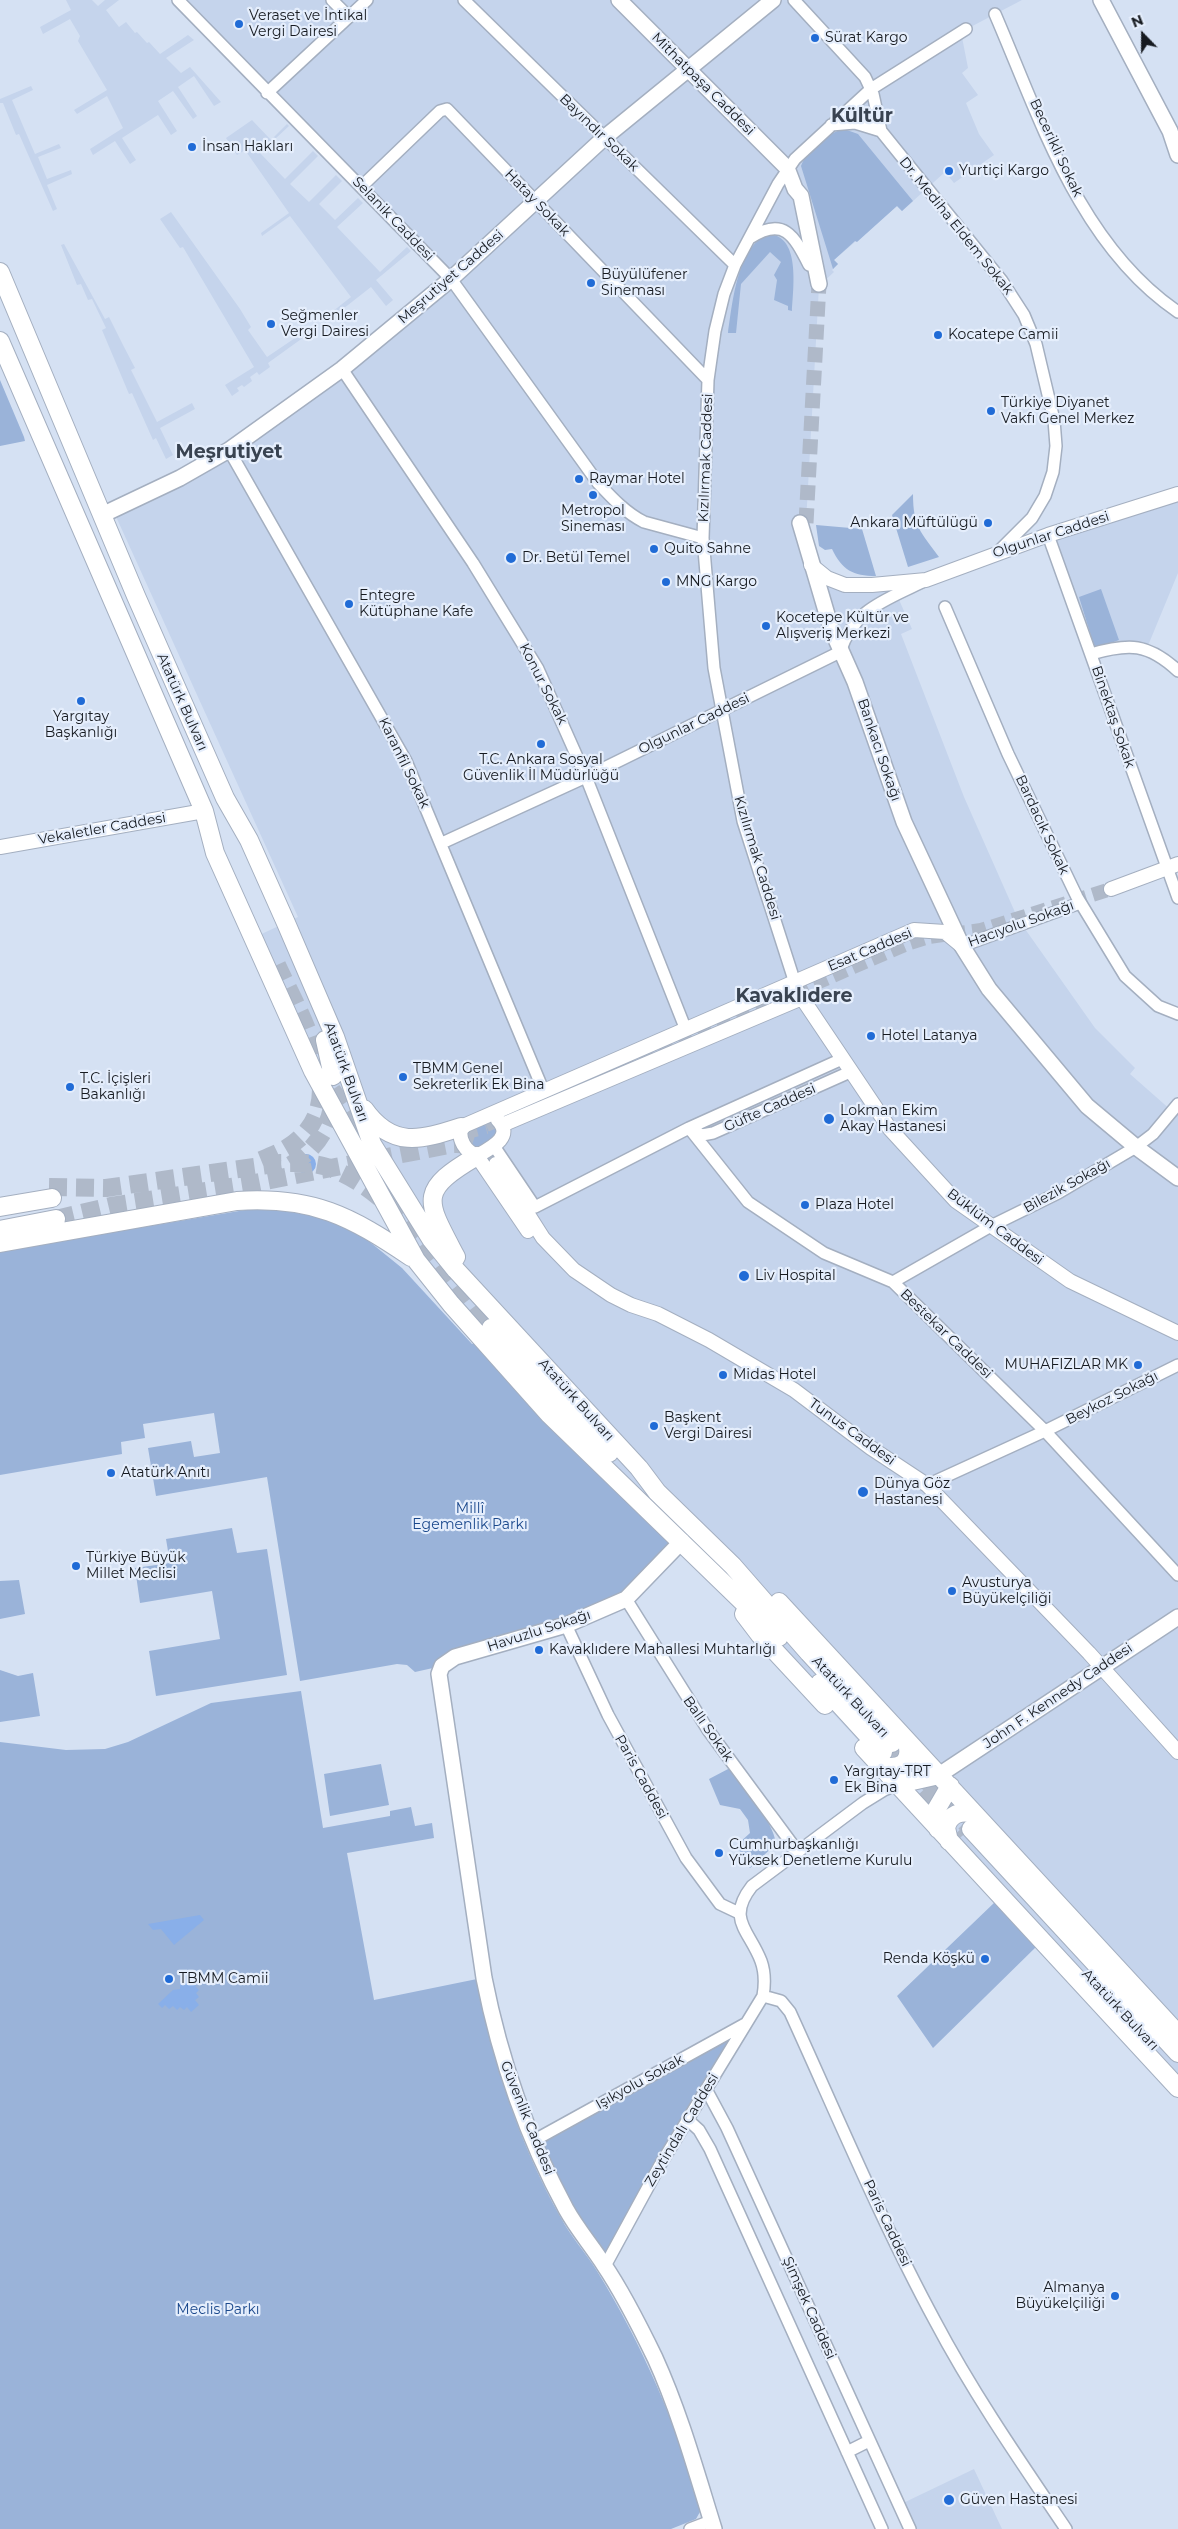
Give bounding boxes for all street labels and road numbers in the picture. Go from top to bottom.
street label: Mithatpaşa Caddesi [648,29,758,139]
street label: Bayındır Sokak [556,91,642,175]
street label: Becerikli Sokak [1026,96,1086,200]
street label: Dr. Mediha Eldem Sokak [895,154,1017,298]
street label: Hatay Sokak [501,166,573,240]
street label: Selanik Caddesi [349,173,437,265]
street label: Meşrutiyet Caddesi [395,227,507,327]
street label: Kızılırmak Caddesi [695,393,717,523]
street label: Olgunlar Caddesi [991,508,1111,562]
street label: Konur Sokak [515,641,571,727]
street label: Atatürk Bulvarı [153,651,211,753]
street label: Binektaş Sokak [1088,664,1138,770]
street label: Olgunlar Caddesi [636,690,752,758]
street label: Bankacı Sokağı [854,697,904,803]
street label: Karanfil Sokak [375,715,433,811]
street label: Bardacık Sokak [1012,773,1072,877]
street label: Kızılırmak Caddesi [730,794,784,922]
street label: Vekaletler Caddesi [37,809,167,849]
street label: Hacıyolu Sokağı [966,897,1076,951]
street label: Esat Caddesi [825,925,915,975]
street label: Atatürk Bulvarı [320,1020,372,1124]
street label: Güfte Caddesi [722,1080,818,1136]
street label: Bilezik Sokağı [1021,1155,1113,1217]
street label: Büklüm Caddesi [944,1185,1046,1269]
street label: Bestekar Caddesi [896,1286,996,1382]
street label: Atatürk Bulvarı [535,1355,617,1445]
street label: Beykoz Sokağı [1063,1368,1161,1428]
street label: Tunus Caddesi [806,1395,898,1469]
street label: Havuzlu Sokağı [485,1606,593,1656]
street label: John F. Kennedy Caddesi [980,1640,1136,1752]
street label: Atatürk Bulvarı [808,1653,892,1741]
street label: Ballı Sokak [679,1693,737,1765]
street label: Paris Caddesi [611,1732,671,1822]
street label: Atatürk Bulvarı [1078,1966,1162,2054]
street label: Işıkyolu Sokak [593,2051,687,2113]
street label: Güvenlik Caddesi [497,2059,557,2177]
street label: Zeytindalı Caddesi [642,2070,722,2190]
street label: Paris Caddesi [860,2177,914,2269]
street label: Şimşek Caddesi [779,2254,839,2362]

